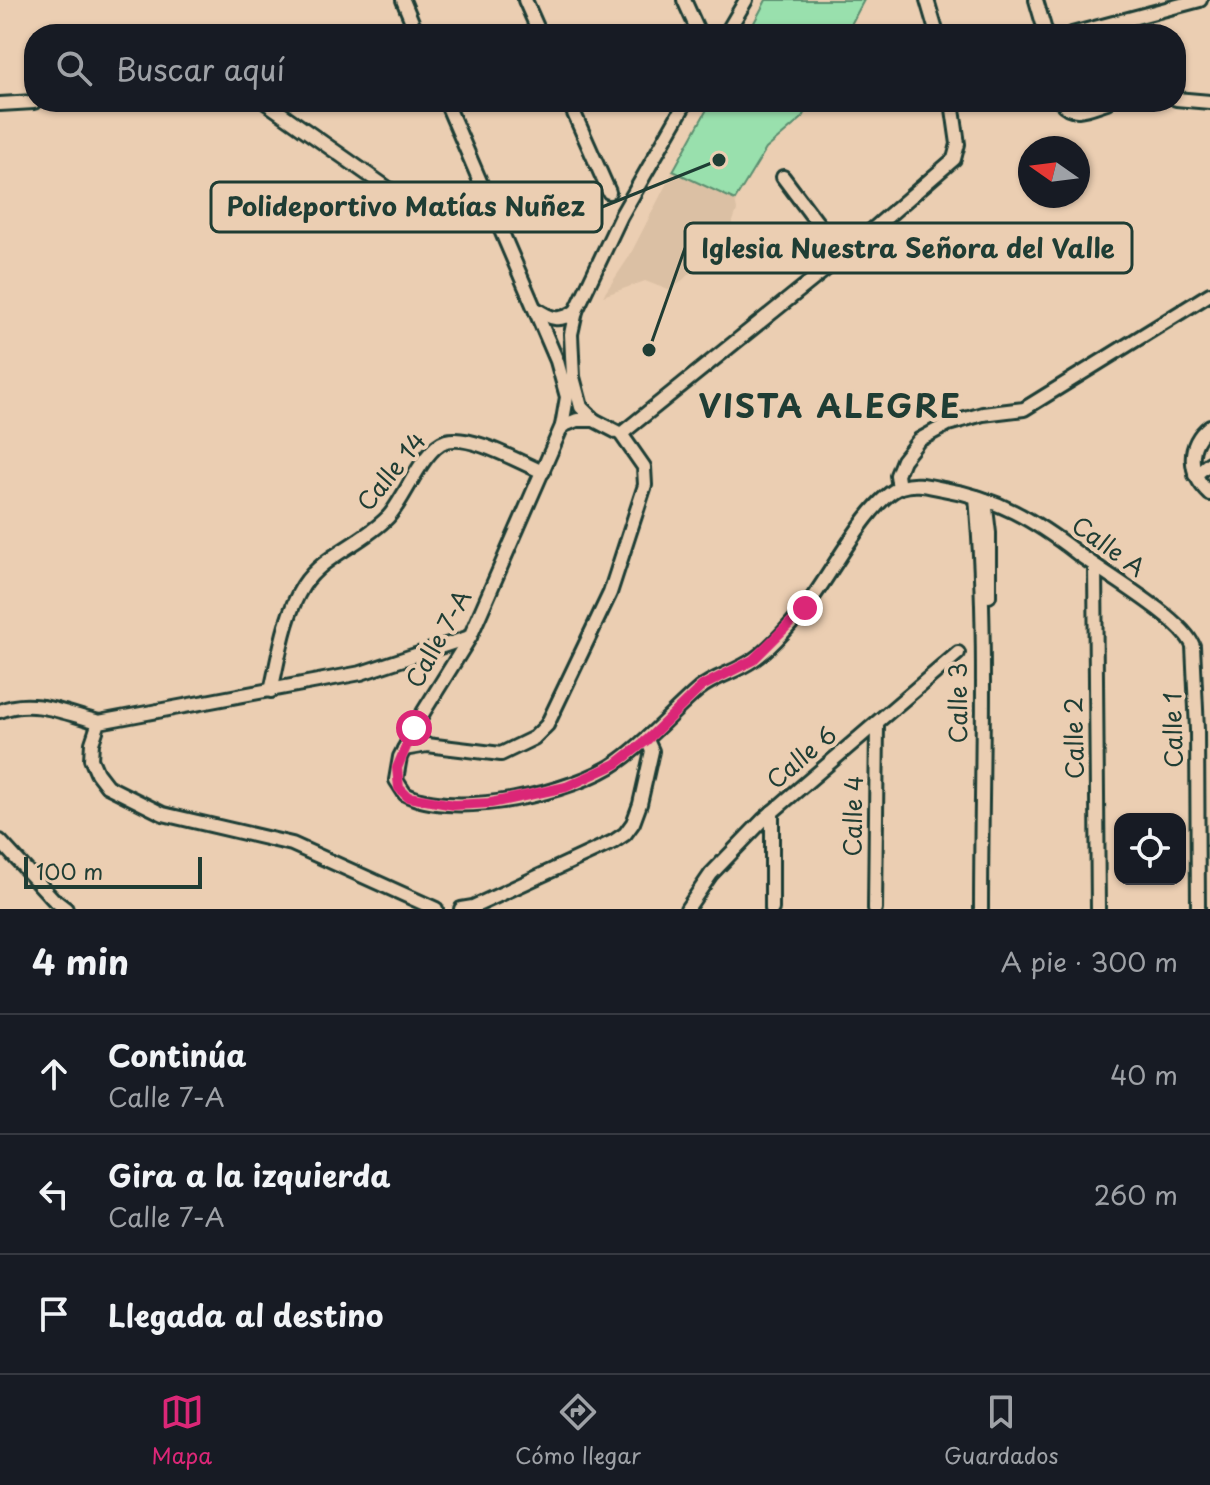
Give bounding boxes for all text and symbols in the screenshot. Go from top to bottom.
search box [24,24,1186,112]
icon: search [52,46,96,90]
text: Buscar aquí [116,46,285,91]
north arrow [1018,136,1090,208]
callout: Polideportivo Matías Nuñez [211,182,602,232]
text: Polideportivo Matías Nuñez [227,186,585,225]
callout: Iglesia Nuestra Señora del Valle [685,223,1132,273]
text: Iglesia Nuestra Señora del Valle [701,228,1115,267]
district label: VISTA ALEGRE [698,381,962,429]
street label: Calle 14 [347,423,434,518]
street label: Calle A [1065,506,1154,585]
street label: Calle 7-A [395,582,479,694]
route end [787,590,823,626]
street label: Calle 3 [939,662,975,744]
street label: Calle 1 [1153,692,1191,768]
street label: Calle 2 [1054,697,1092,779]
route start [396,710,432,746]
street label: Calle 6 [758,716,844,797]
street label: Calle 4 [833,775,871,857]
map controls [1114,813,1186,885]
button: locate [1114,813,1186,885]
scale bar [24,853,202,889]
text: 100 m [36,854,103,887]
text: 4 min [32,935,129,987]
text: A pie · 300 m [1001,942,1178,981]
text: Continúa [108,1032,247,1077]
icon: ahead [32,1052,76,1096]
text: 40 m [1110,1055,1178,1094]
text: Calle 7-A [108,1077,225,1116]
text: Gira a la izquierda [108,1152,391,1197]
icon: left [32,1172,76,1216]
text: 260 m [1094,1175,1178,1214]
text: Calle 7-A [108,1197,225,1236]
icon: arrive [32,1292,76,1336]
text: Llegada al destino [108,1292,383,1337]
tab: Mapa [152,1390,212,1471]
tab: Cómo llegar [515,1390,641,1471]
tab: Guardados [944,1390,1058,1471]

